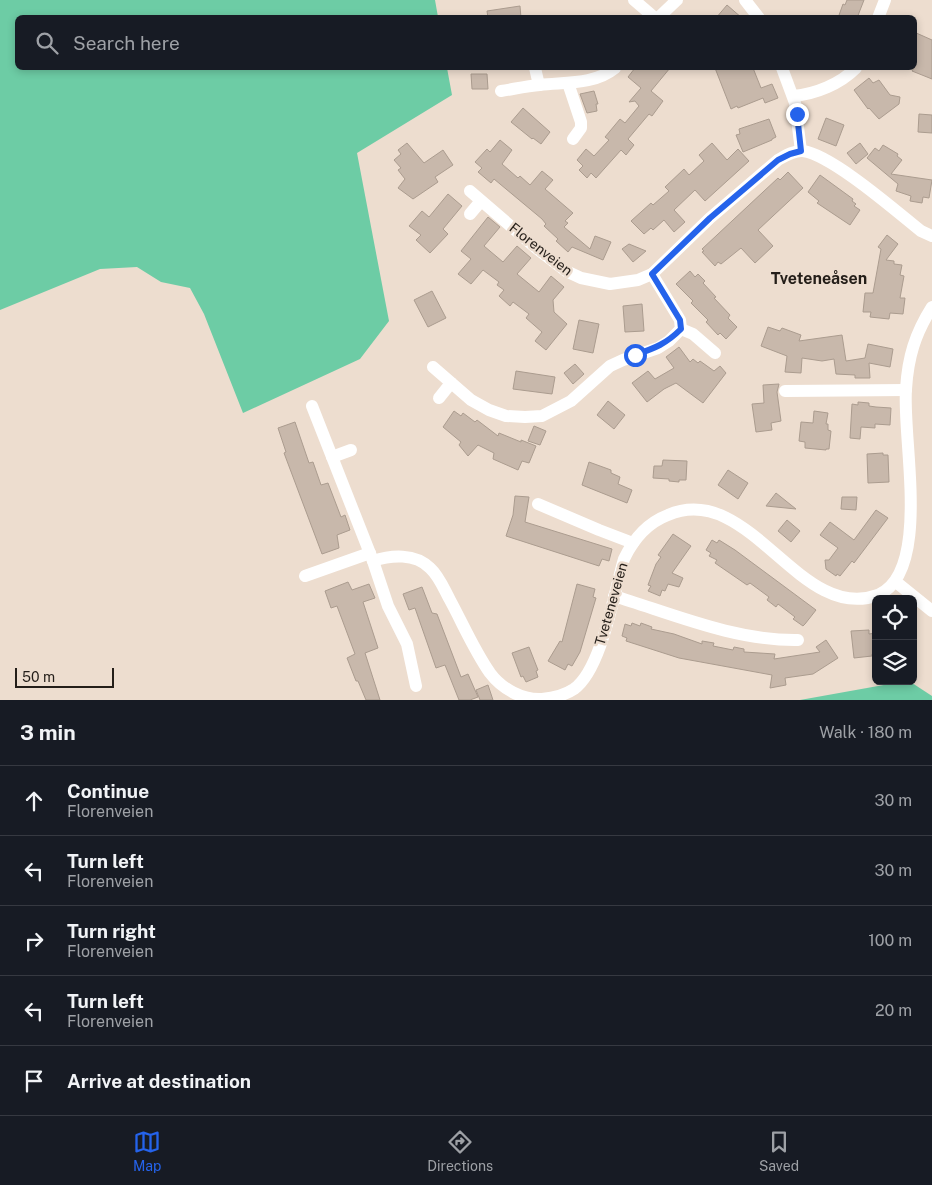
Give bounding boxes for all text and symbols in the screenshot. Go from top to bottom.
search box [15,15,917,70]
icon: search [33,29,61,57]
text: Search here [73,32,180,54]
route end [786,103,809,126]
street label: Florenveien [506,219,576,279]
district label: Tveteneåsen [771,269,867,288]
route start [624,344,647,367]
street label: Tveteneveien [592,561,630,647]
map controls [872,595,917,685]
button: locate [872,595,917,640]
button: layers [872,640,917,685]
scale bar [15,665,114,688]
text: 50 m [22,669,55,685]
text: 3 min [20,720,76,745]
text: Walk · 180 m [819,723,912,742]
text: Continue [67,780,149,802]
icon: ahead [20,787,48,815]
text: 30 m [875,791,912,810]
text: Florenveien [67,802,153,821]
text: Turn left [67,850,144,872]
icon: left [20,857,48,885]
text: 30 m [875,861,912,880]
text: Florenveien [67,872,153,891]
text: Turn right [67,920,156,942]
icon: right [20,927,48,955]
text: 100 m [868,931,912,950]
text: Florenveien [67,942,153,961]
text: Turn left [67,990,144,1012]
icon: left [20,997,48,1025]
text: 20 m [875,1001,912,1020]
text: Florenveien [67,1012,153,1031]
icon: arrive [20,1067,48,1095]
text: Arrive at destination [67,1070,251,1092]
tab: Map [133,1128,161,1174]
tab: Directions [427,1128,493,1174]
tab: Saved [759,1128,799,1174]

